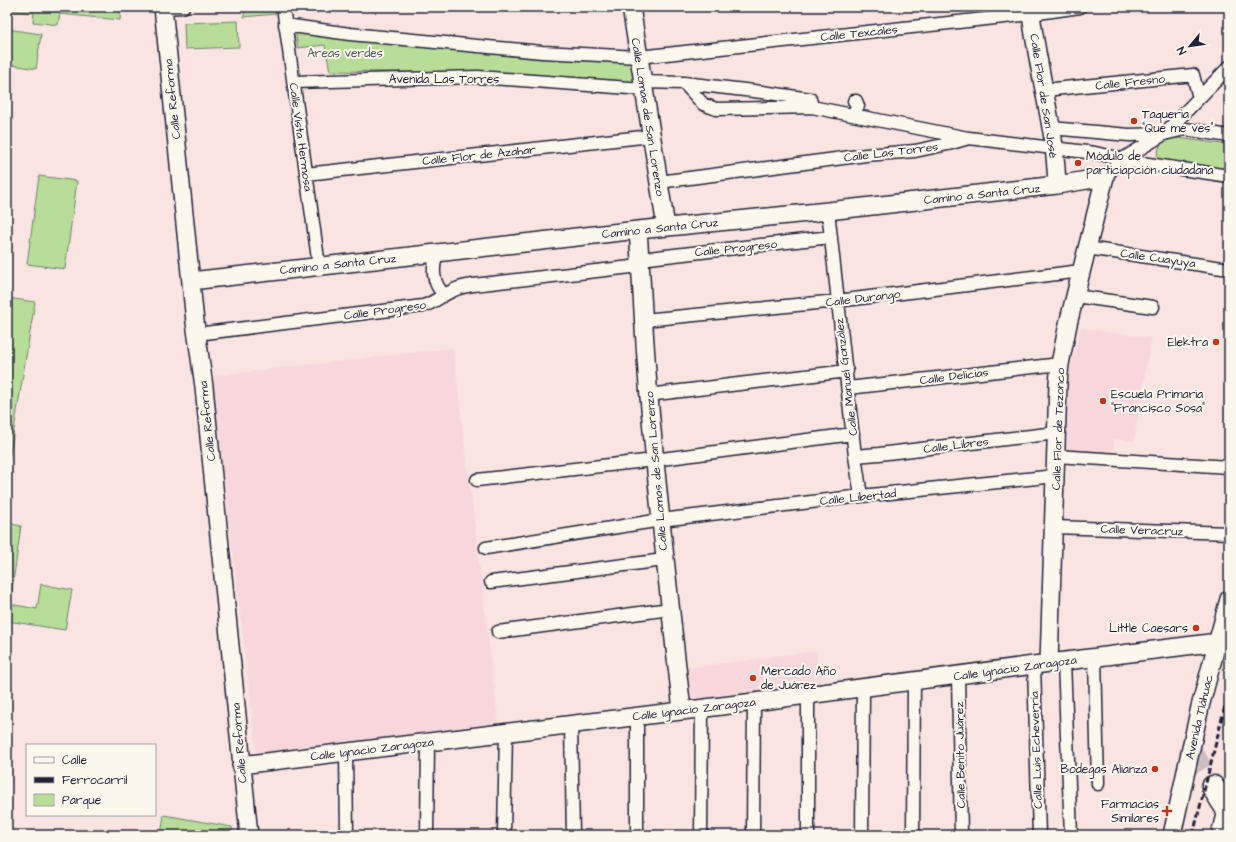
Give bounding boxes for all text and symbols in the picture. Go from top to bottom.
street label: Calle Texcales [820,21,898,46]
north arrow [1170,26,1210,66]
street label: Calle Flor de San José [1025,33,1062,160]
street label: Calle Lomas de San Lorenzo [627,37,668,198]
text: N [1173,44,1190,57]
park label: Areas verdes [307,45,383,62]
street label: Calle Reforma [160,58,185,140]
street label: Calle Fresno [1094,70,1166,95]
street label: Avenida Las Torres [389,71,499,88]
street label: Calle Vista Hermosa [284,82,317,192]
place label: Taqueria "Que me ves" [1142,106,1213,137]
marker: Taqueria "Que me ves" [1129,116,1139,126]
street label: Calle Las Torres [843,138,939,167]
street label: Calle Flor de Azahar [422,141,537,170]
place label: Módulo de particiapción ciudadana [1086,148,1213,179]
marker: Módulo de particiapción ciudadana [1073,158,1083,168]
street label: Camino a Santa Cruz [923,180,1041,209]
street label: Camino a Santa Cruz [601,214,719,243]
street label: Calle Progreso [694,236,778,262]
street label: Calle Cuayuya [1119,245,1197,273]
street label: Camino a Santa Cruz [279,250,397,279]
street label: Calle Durango [825,285,902,313]
street label: Calle Progreso [343,296,428,326]
street label: Calle Manuel González [831,317,862,437]
place label: Elektra [1168,334,1208,351]
marker: Elektra [1211,337,1221,347]
street label: Calle Delicias [919,364,989,389]
street label: Calle Flor de Tezonco [1048,367,1069,491]
street label: Calle Reforma [195,380,220,462]
place label: Escuela Primaria "Francisco Sosa" [1111,386,1205,417]
street label: Calle Lomas de San Lorenzo [641,390,672,551]
marker: Escuela Primaria "Francisco Sosa" [1098,396,1108,406]
street label: Calle Libres [922,433,990,458]
street label: Calle Libertad [819,485,897,510]
street label: Calle Veracruz [1100,521,1184,540]
place label: Little Caesars [1109,620,1188,637]
marker: Little Caesars [1191,623,1201,633]
street label: Calle Ignacio Zaragoza [952,651,1078,687]
place label: Mercado Año de Juárez [761,663,836,694]
marker: Mercado Año de Juárez [748,673,758,683]
street label: Avenida Tláhuac [1181,673,1218,761]
street label: Calle Luis Echeverría [1026,691,1047,809]
street label: Calle Ignacio Zaragoza [631,694,757,726]
street label: Calle Reforma [228,702,251,784]
street label: Calle Benito Juárez [951,702,970,808]
street label: Calle Ignacio Zaragoza [309,734,435,766]
legend [26,744,156,816]
text: Calle [62,752,87,769]
place label: Bodegas Alianza [1060,761,1147,779]
marker: Bodegas Alianza [1150,764,1160,774]
text: Ferrocarril [62,772,128,789]
text: Parque [62,792,102,809]
place label: Farmacias Similares [1101,796,1159,827]
marker: Farmacias Similares [1162,806,1172,816]

